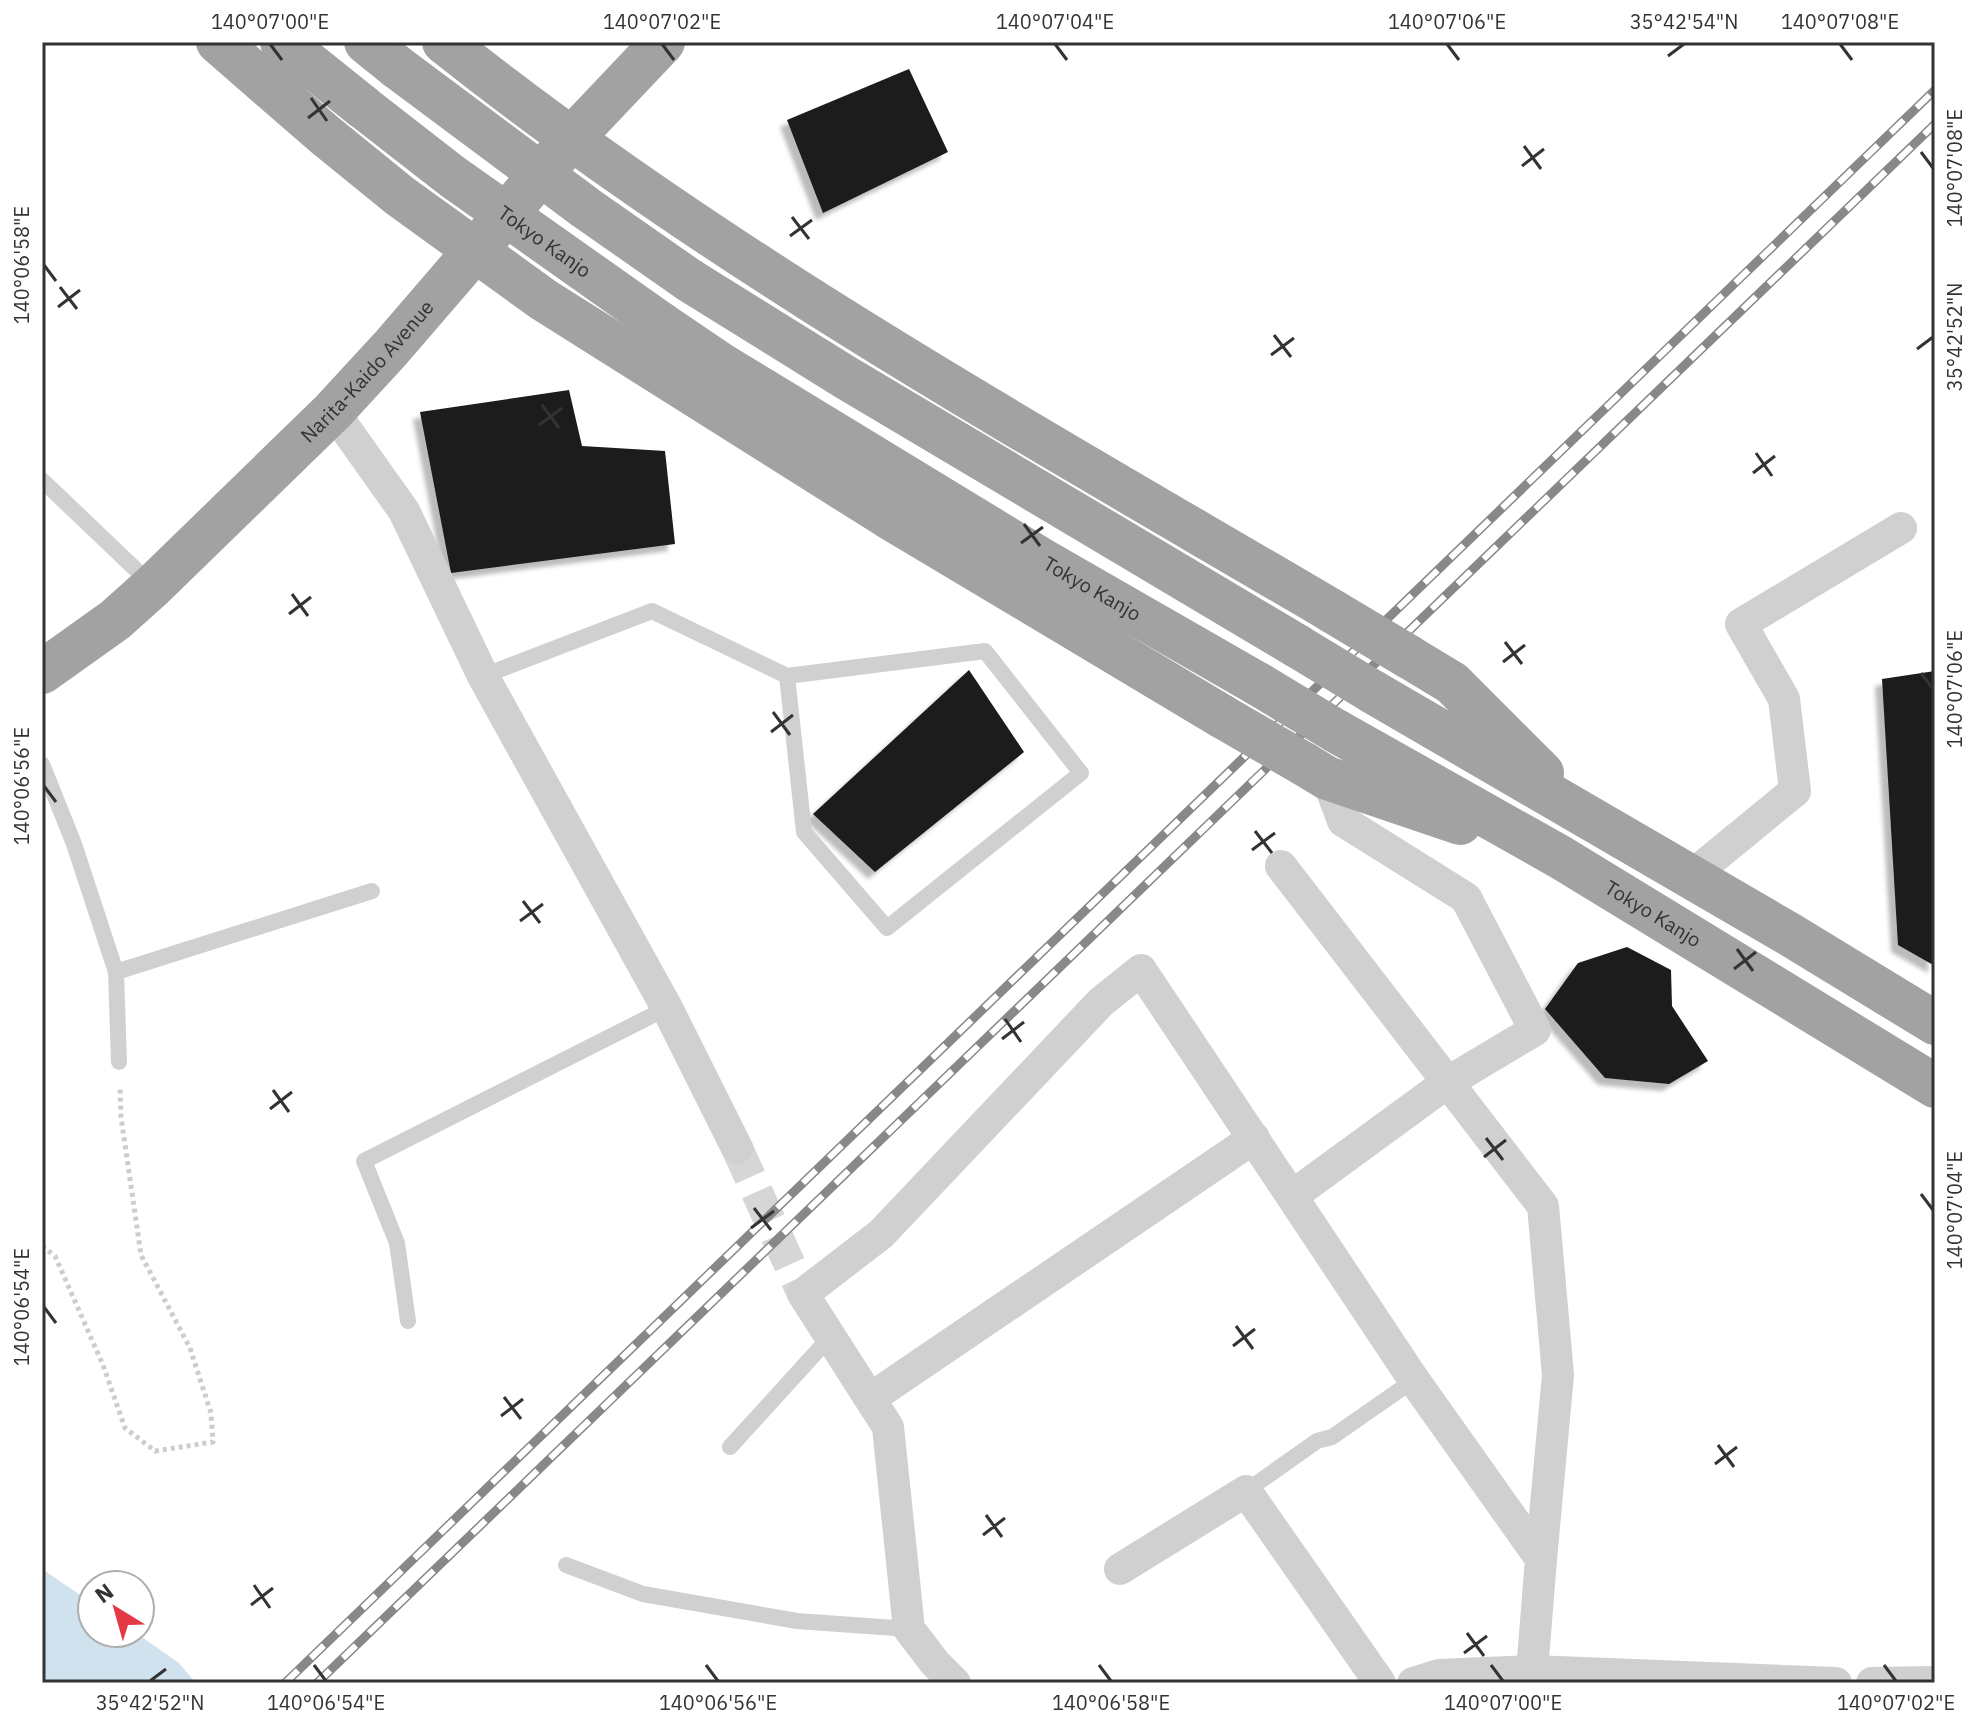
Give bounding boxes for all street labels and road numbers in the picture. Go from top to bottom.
street label: Tokyo Kanjo [493,199,597,284]
street label: Narita-Kaido Avenue [294,294,440,448]
street label: Tokyo Kanjo [1039,550,1146,627]
street label: Tokyo Kanjo [1600,874,1707,953]

